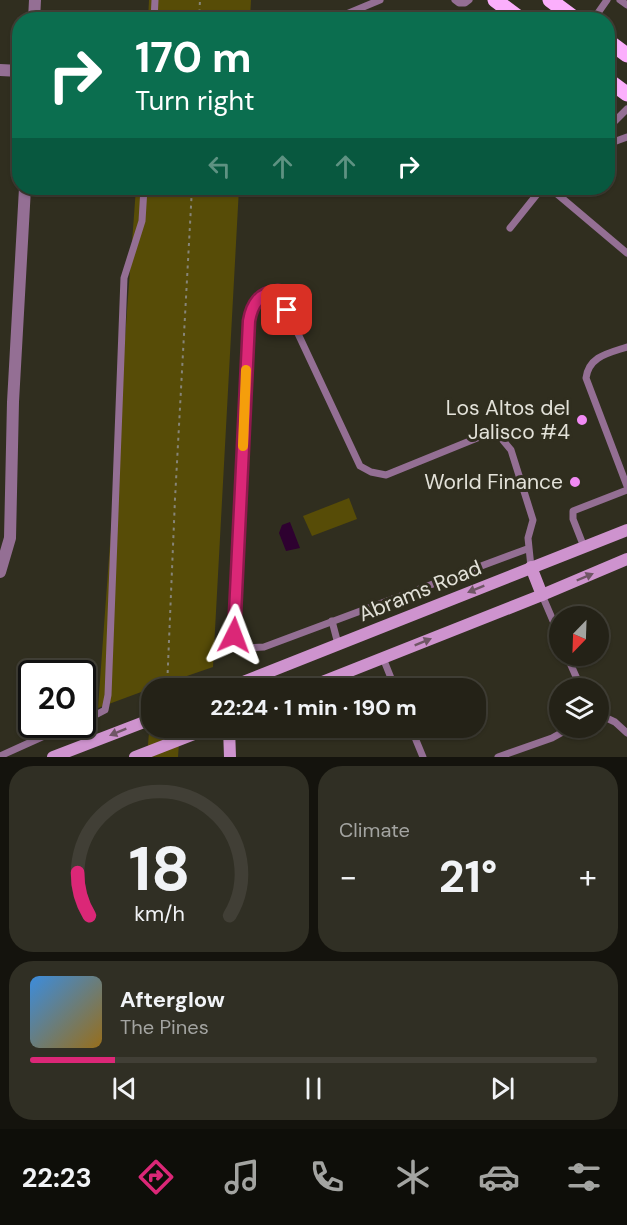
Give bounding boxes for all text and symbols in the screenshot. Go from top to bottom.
text: 170 m [135,30,252,85]
icon: right [36,36,114,114]
text: Turn right [135,83,255,118]
icon: left [203,150,236,183]
icon: ahead [266,150,299,183]
icon: ahead [329,150,362,183]
icon: right [392,150,425,183]
pin [261,284,312,335]
icon: arrive [270,293,303,326]
place label: Los Altos del Jalisco #4 [446,394,570,446]
marker: Los Altos del Jalisco #4 [575,413,589,427]
place label: World Finance [424,468,563,496]
marker: World Finance [568,475,582,489]
street label: Abrams Road [354,554,486,628]
one-way arrow [576,572,594,582]
one-way arrow [467,584,485,594]
position arrow [202,603,266,667]
north arrow [549,606,609,666]
map controls [549,606,609,738]
one-way arrow [414,637,432,646]
speed limit sign: 20 [18,660,96,738]
button: layers [549,678,609,738]
text: 22:24 · 1 min · 190 m [210,693,417,722]
one-way arrow [109,728,127,738]
text: Climate [339,817,410,843]
text: 18 [128,828,190,909]
text: 21° [439,847,497,906]
text: − [339,855,357,898]
text: + [579,855,597,898]
text: km/h [134,900,184,928]
text: Afterglow [120,985,225,1014]
text: The Pines [120,1014,209,1040]
icon: previous [108,1072,141,1105]
icon: pause [297,1072,330,1105]
icon: next [486,1072,519,1105]
icon: directions [135,1156,177,1198]
icon: music [221,1156,263,1198]
icon: phone [306,1156,348,1198]
icon: climate [392,1156,434,1198]
icon: car [478,1156,520,1198]
icon: filters [563,1156,605,1198]
text: 22:23 [22,1160,92,1195]

